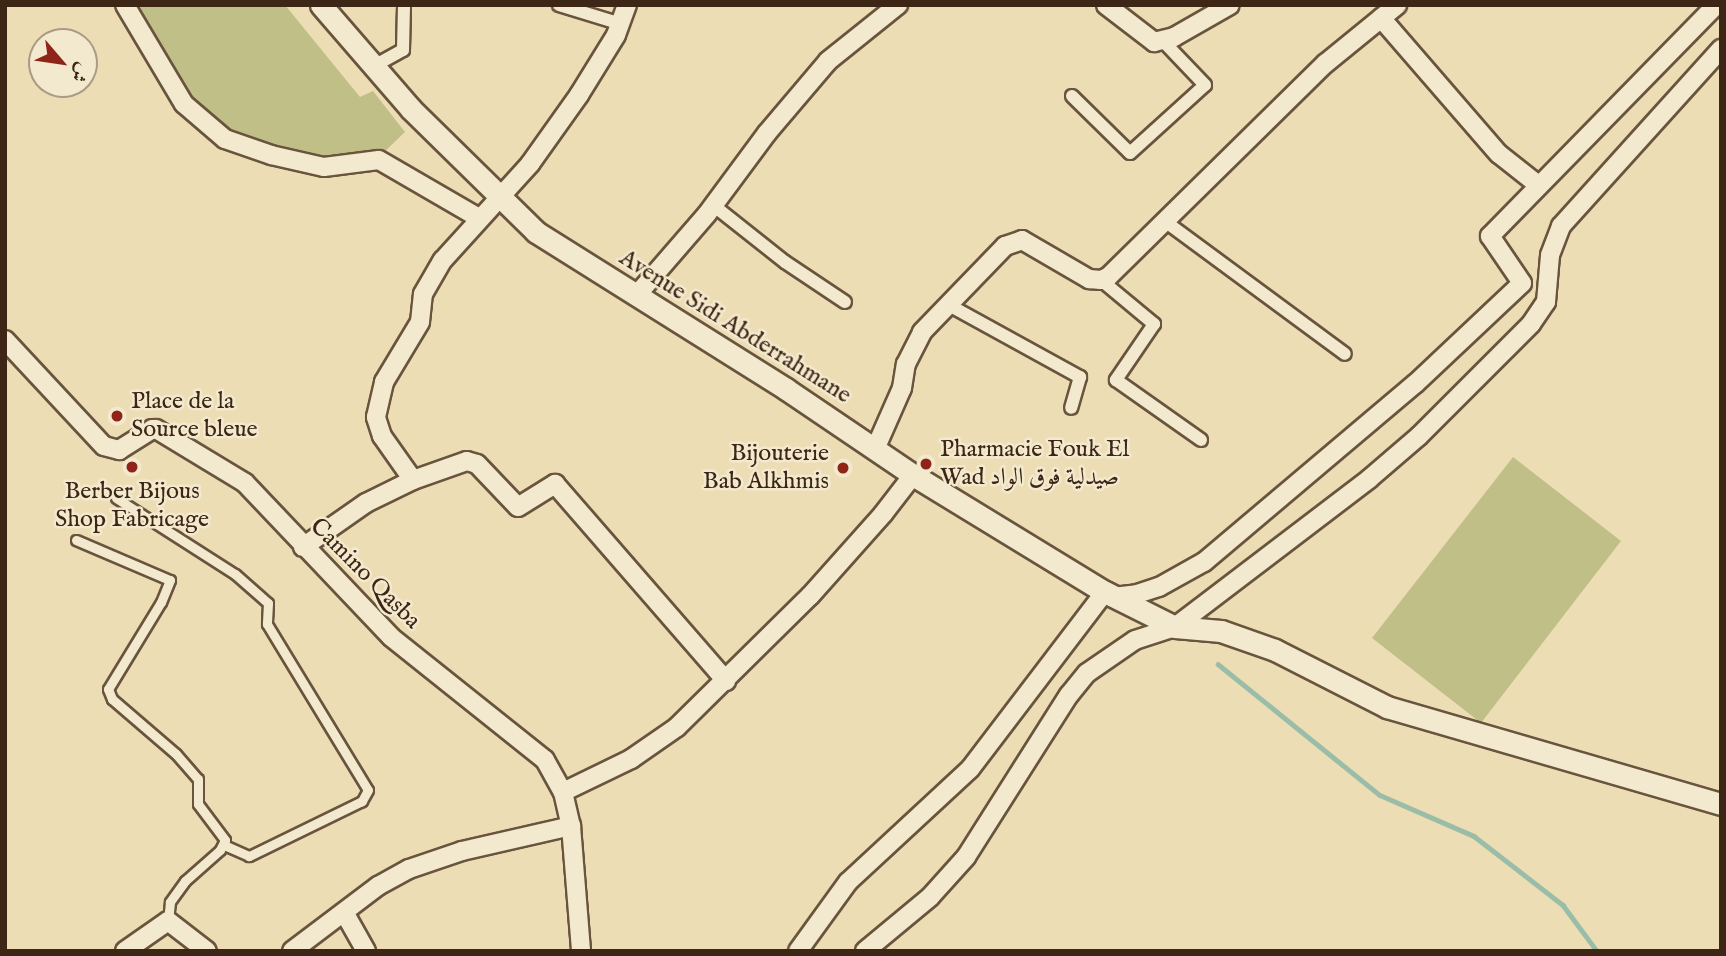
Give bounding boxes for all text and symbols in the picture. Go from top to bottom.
north arrow [28,28,98,98]
text: ش [65,58,95,86]
street label: Avenue Sidi Abderrahmane [614,244,856,410]
place label: Place de la Source bleue [131,388,258,444]
marker: Place de la Source bleue [109,408,125,424]
place label: Pharmacie Fouk El Wad صيدلية فوق الواد [940,436,1129,492]
place label: Bijouterie Bab Alkhmis [703,440,829,496]
marker: Pharmacie Fouk El Wad صيدلية فوق الواد [918,456,934,472]
marker: Berber Bijous Shop Fabricage [124,459,140,475]
marker: Bijouterie Bab Alkhmis [835,460,851,476]
place label: Berber Bijous Shop Fabricage [55,478,209,534]
street label: Camino Qasba [304,513,426,635]

